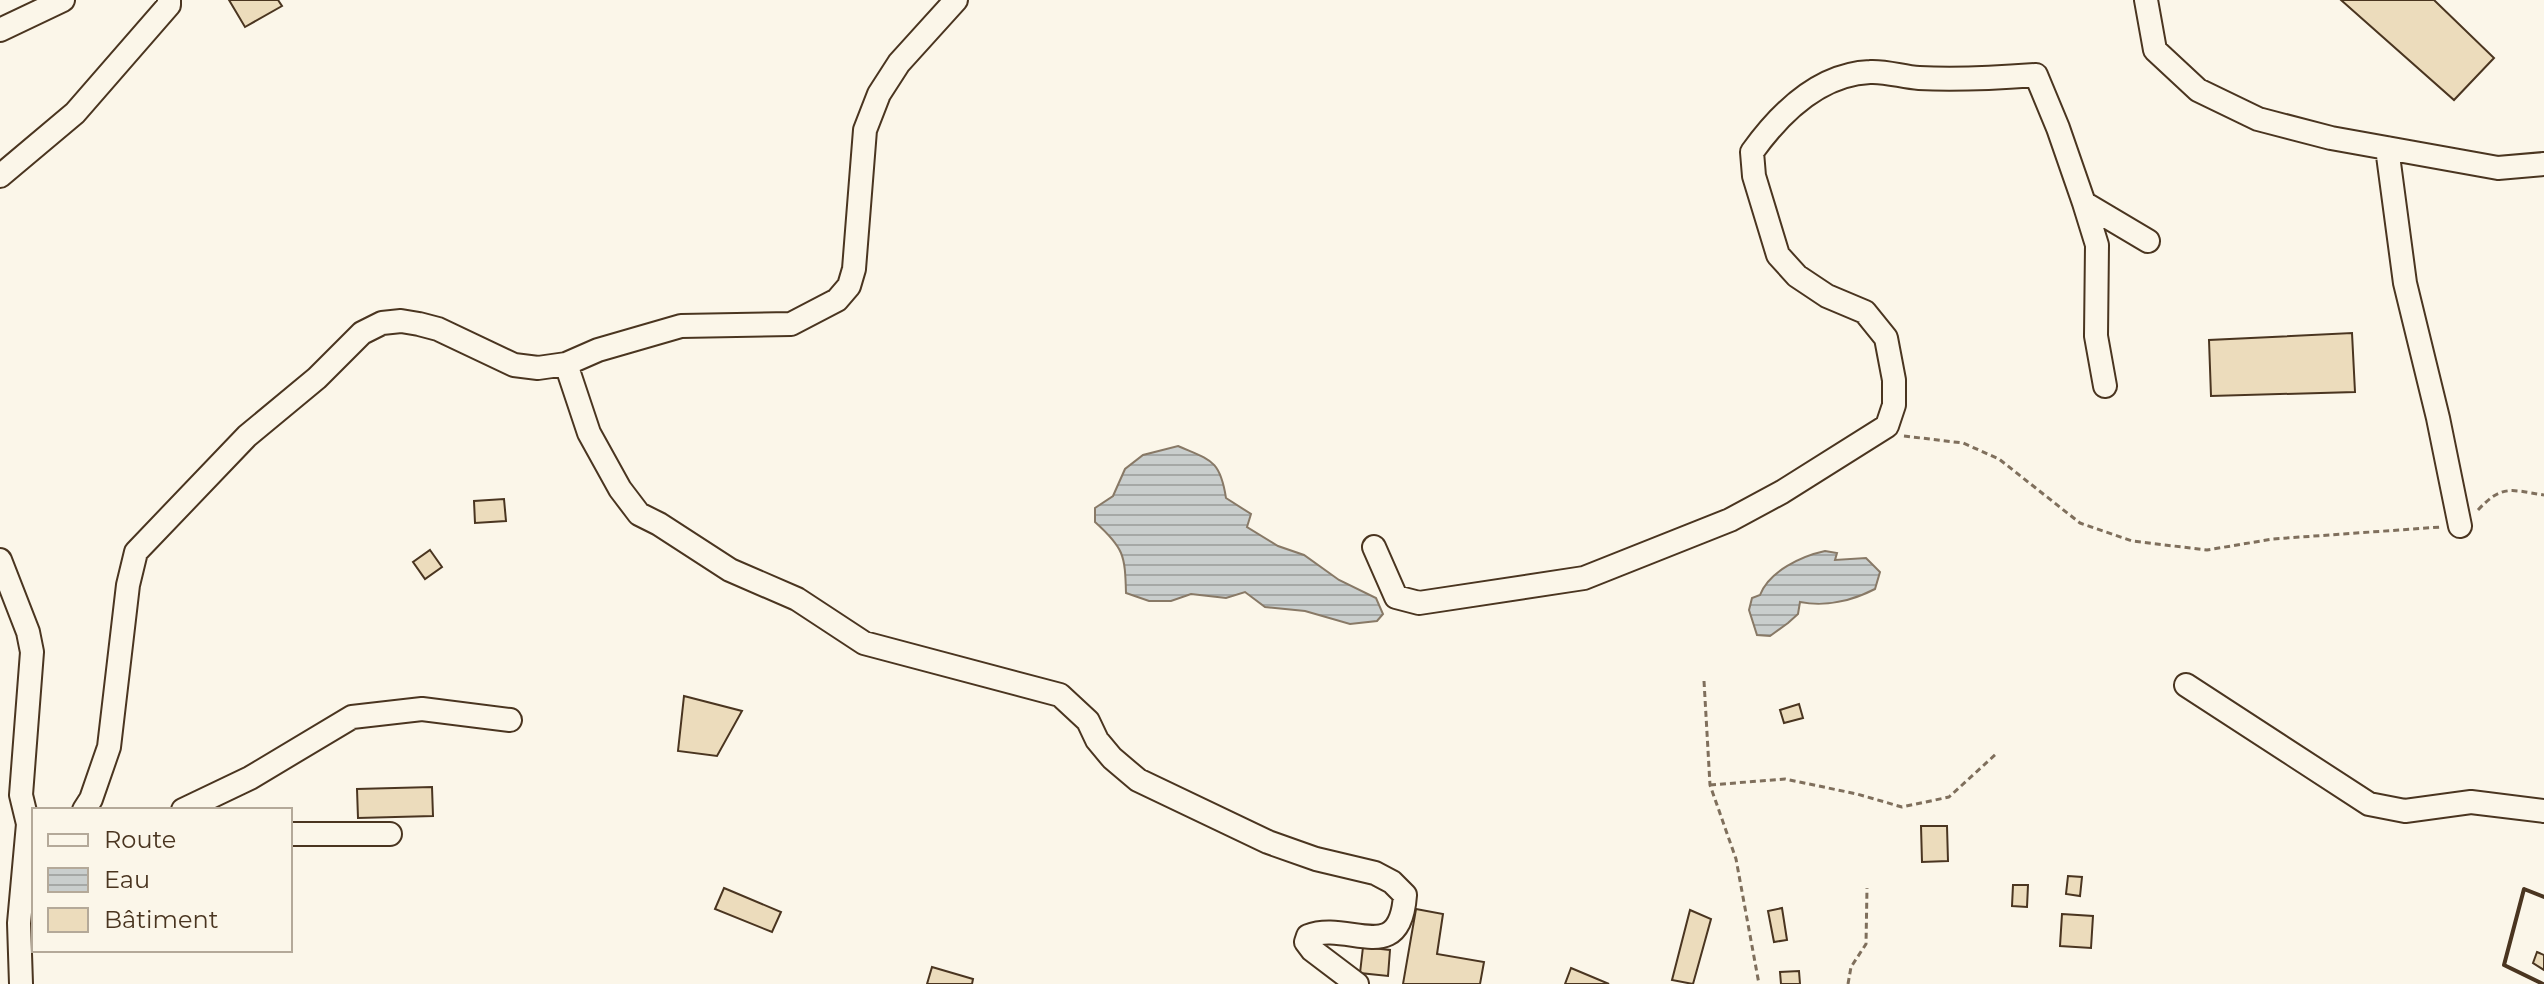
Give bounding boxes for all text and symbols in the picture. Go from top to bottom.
legend [32,808,292,952]
text: Route [104,825,176,854]
text: Eau [104,865,150,894]
text: Bâtiment [104,905,219,934]

